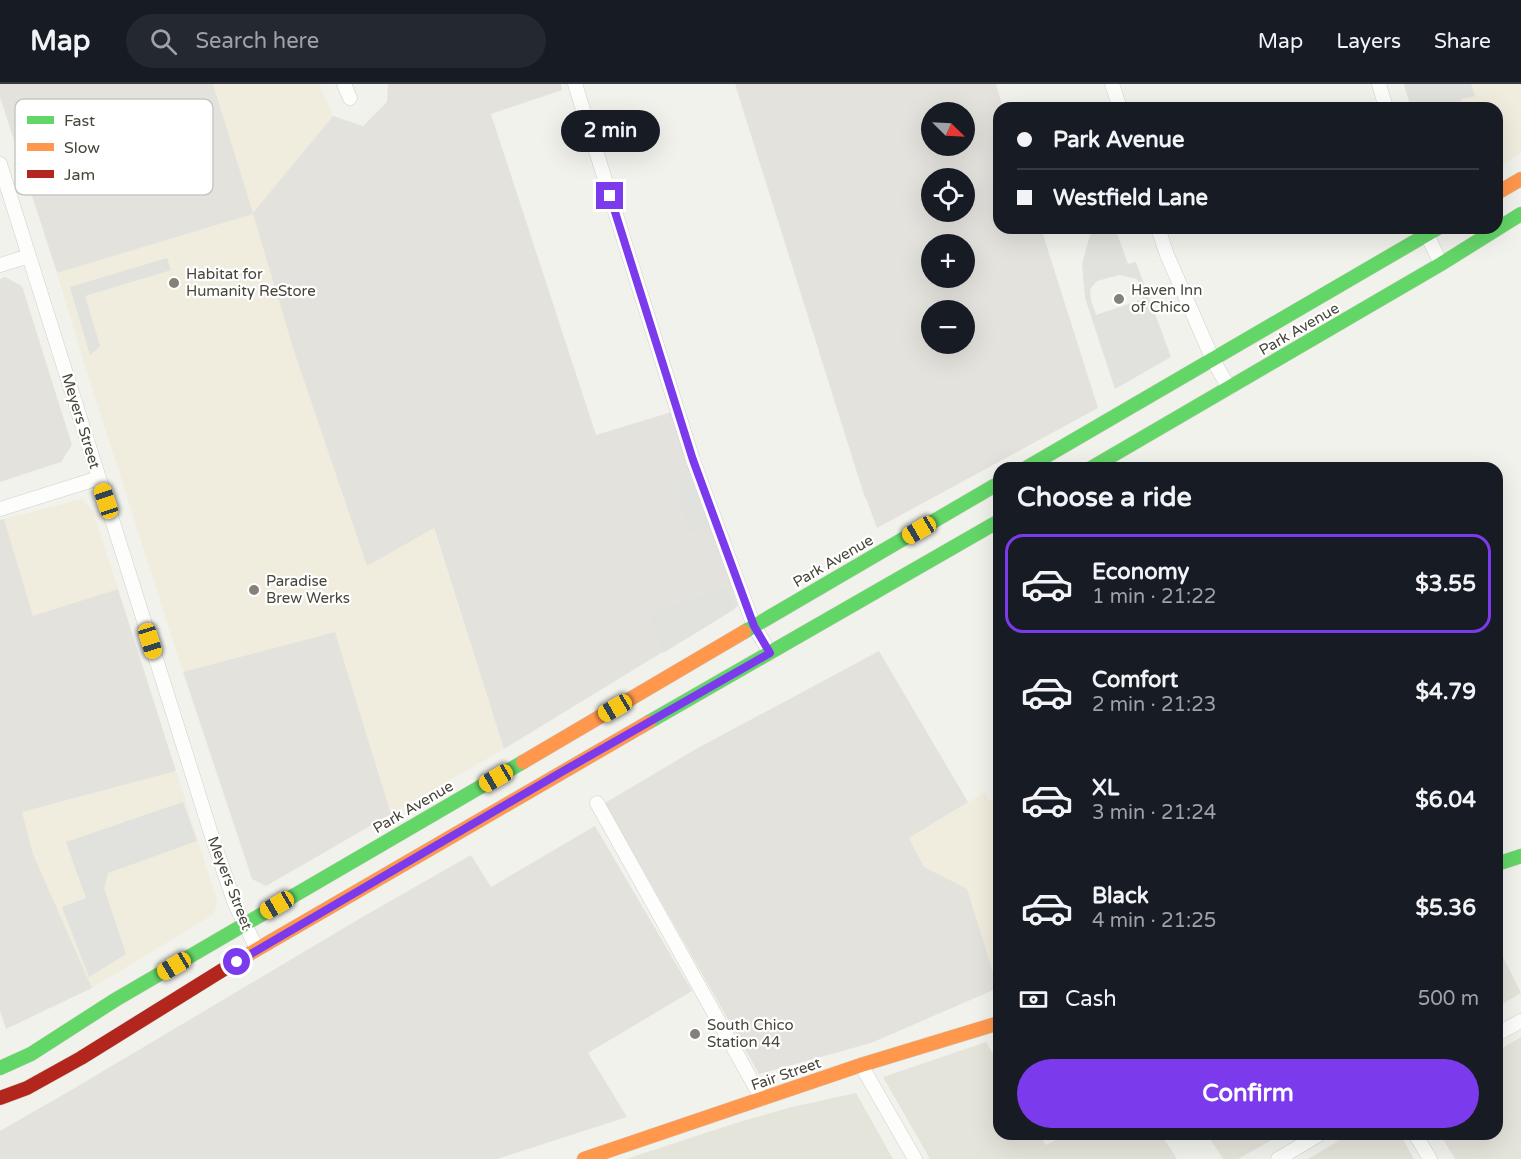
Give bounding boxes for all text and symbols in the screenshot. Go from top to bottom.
search box [126,14,546,68]
text: Map [30,24,90,58]
icon: search [147,25,180,58]
text: Search here [195,28,319,54]
text: Map [1258,29,1303,54]
text: Layers [1336,29,1401,54]
text: Share [1434,29,1491,54]
legend [15,99,213,195]
north arrow [921,102,975,156]
map controls [921,102,975,354]
callout: 2 min [560,109,660,151]
text: Fast [64,111,95,131]
text: 2 min [584,119,637,143]
text: Park Avenue [1053,127,1184,153]
text: Slow [64,138,100,158]
text: Jam [64,165,95,185]
button: locate [921,168,975,222]
route end [596,182,623,209]
text: Westfield Lane [1053,185,1208,211]
button: + [921,234,975,288]
place label: Habitat for Humanity ReStore [186,265,316,300]
marker: Habitat for Humanity ReStore [167,276,181,290]
place label: Haven Inn of Chico [1131,281,1202,316]
marker: Haven Inn of Chico [1112,292,1126,306]
street label: Park Avenue [1256,299,1342,359]
button: − [921,300,975,354]
street label: Meyers Street [58,371,104,471]
car [92,481,120,521]
text: Choose a ride [1017,481,1192,514]
car [899,513,939,547]
street label: Park Avenue [790,531,876,591]
icon: car [1020,557,1074,611]
text: Economy [1092,559,1189,585]
text: $3.55 [1415,571,1476,597]
place label: Paradise Brew Werks [266,572,350,607]
marker: Paradise Brew Werks [247,583,261,597]
text: 1 min · 21:22 [1092,585,1216,609]
car [136,621,164,661]
icon: car [1020,665,1074,719]
text: Comfort [1092,667,1178,693]
text: $4.79 [1415,679,1476,705]
car [595,691,635,725]
text: 2 min · 21:23 [1092,693,1216,717]
car [476,761,516,795]
icon: car [1020,773,1074,827]
text: XL [1092,775,1119,801]
street label: Park Avenue [370,777,456,837]
text: $6.04 [1415,787,1476,813]
text: 3 min · 21:24 [1092,801,1216,825]
street label: Meyers Street [204,834,256,933]
icon: car [1020,881,1074,935]
text: Black [1092,883,1149,909]
car [257,888,297,922]
text: $5.36 [1415,895,1476,921]
text: 4 min · 21:25 [1092,909,1216,933]
route start [223,948,250,975]
car [154,949,194,983]
icon: cash [1017,983,1050,1016]
text: Cash [1065,986,1117,1012]
text: 500 m [1418,987,1479,1011]
place label: South Chico Station 44 [707,1016,794,1051]
marker: South Chico Station 44 [688,1027,702,1041]
street label: Fair Street [749,1054,824,1094]
button: Confirm [1017,1059,1479,1128]

